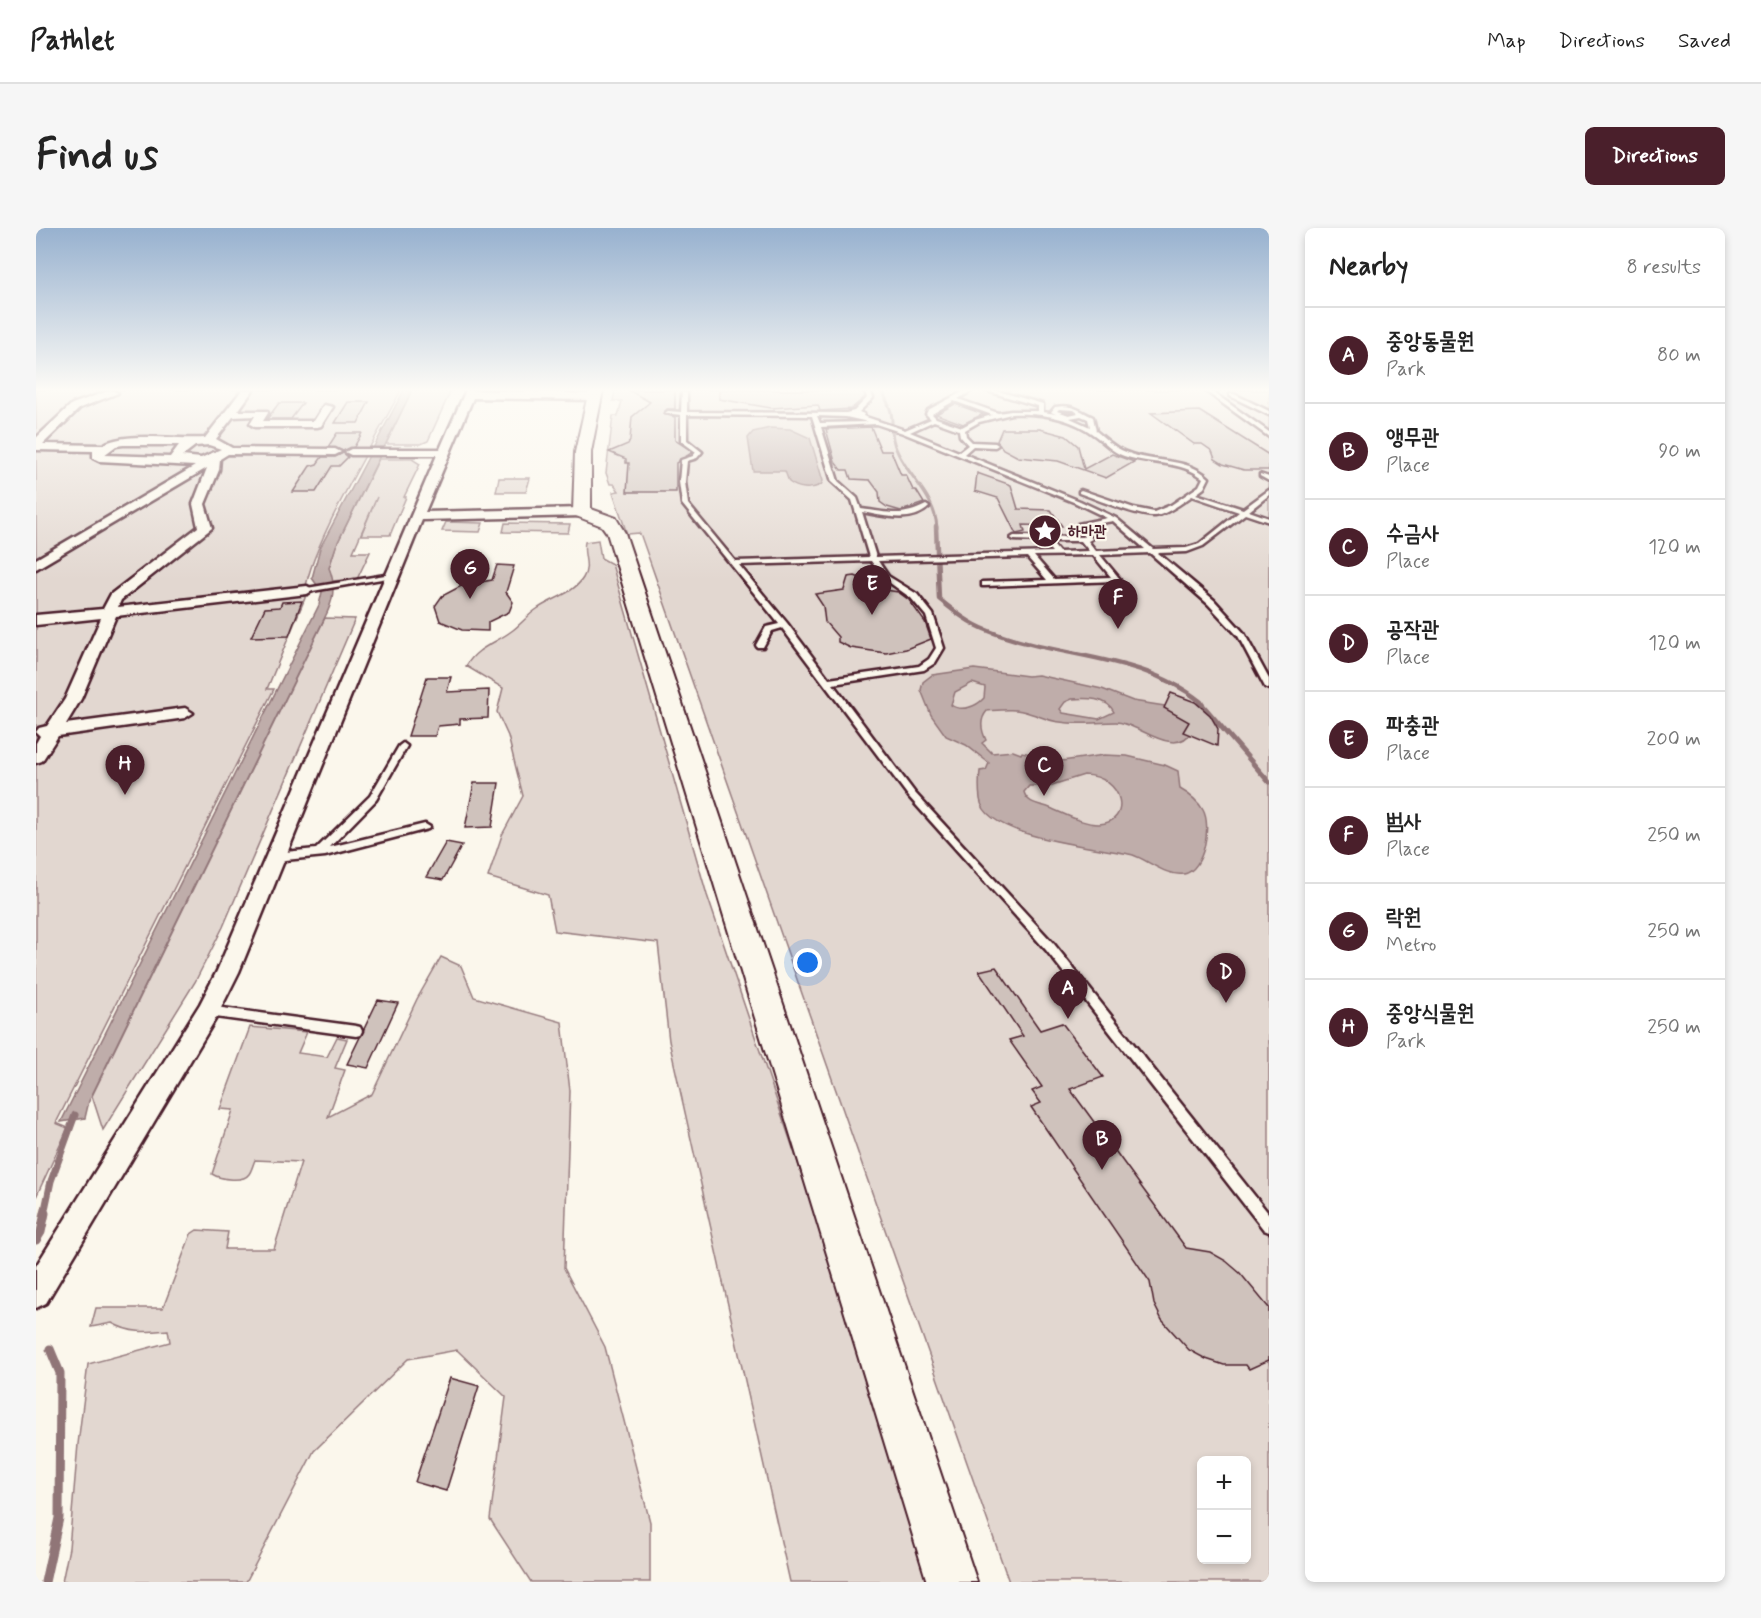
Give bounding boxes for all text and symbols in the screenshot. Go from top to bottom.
text: Pathlet [30,23,114,60]
text: Map [1487,27,1526,55]
text: Directions [1559,27,1645,55]
text: Saved [1678,27,1731,55]
button: Directions [1585,127,1725,185]
text: Find us [36,129,158,184]
text: Nearby [1329,250,1408,284]
text: 8 results [1627,254,1701,281]
text: 중앙동물원 [1386,328,1475,356]
text: A [1342,342,1355,369]
text: 80 m [1657,342,1701,369]
text: Park [1386,356,1426,383]
text: 앵무관 [1386,424,1439,452]
text: B [1342,438,1355,465]
text: 90 m [1658,438,1701,465]
text: Place [1386,452,1430,479]
place icon: 하마관 [1027,513,1063,549]
text: 수금사 [1386,520,1439,548]
place label: 하마관 [1067,521,1107,542]
text: C [1341,534,1356,561]
text: 120 m [1648,534,1701,561]
text: Place [1386,548,1430,575]
pin: G [450,550,490,599]
pin: E [852,566,892,615]
pin: F [1098,580,1138,629]
text: 공작관 [1386,616,1439,644]
text: D [1342,630,1355,657]
text: 120 m [1648,630,1701,657]
text: Place [1386,644,1430,671]
text: 파충관 [1386,712,1439,740]
text: E [1343,726,1354,753]
text: 200 m [1646,726,1701,753]
text: Place [1386,740,1430,767]
pin: H [106,746,145,795]
pin: C [1024,746,1064,796]
text: 범사 [1386,808,1421,836]
text: F [1343,822,1354,849]
text: 250 m [1647,822,1701,849]
text: Place [1386,836,1430,863]
text: 락원 [1386,904,1421,932]
text: G [1342,918,1355,945]
text: 250 m [1647,918,1701,945]
text: Metro [1386,932,1436,959]
your location [793,948,822,977]
pin: D [1206,954,1246,1003]
pin: A [1048,970,1088,1019]
text: 중앙식물원 [1386,1000,1475,1028]
text: H [1342,1014,1355,1041]
text: 250 m [1647,1014,1701,1041]
text: Park [1386,1028,1426,1055]
pin: B [1082,1120,1122,1170]
map controls [1197,1456,1251,1564]
button: + [1197,1456,1251,1510]
button: − [1197,1510,1251,1564]

